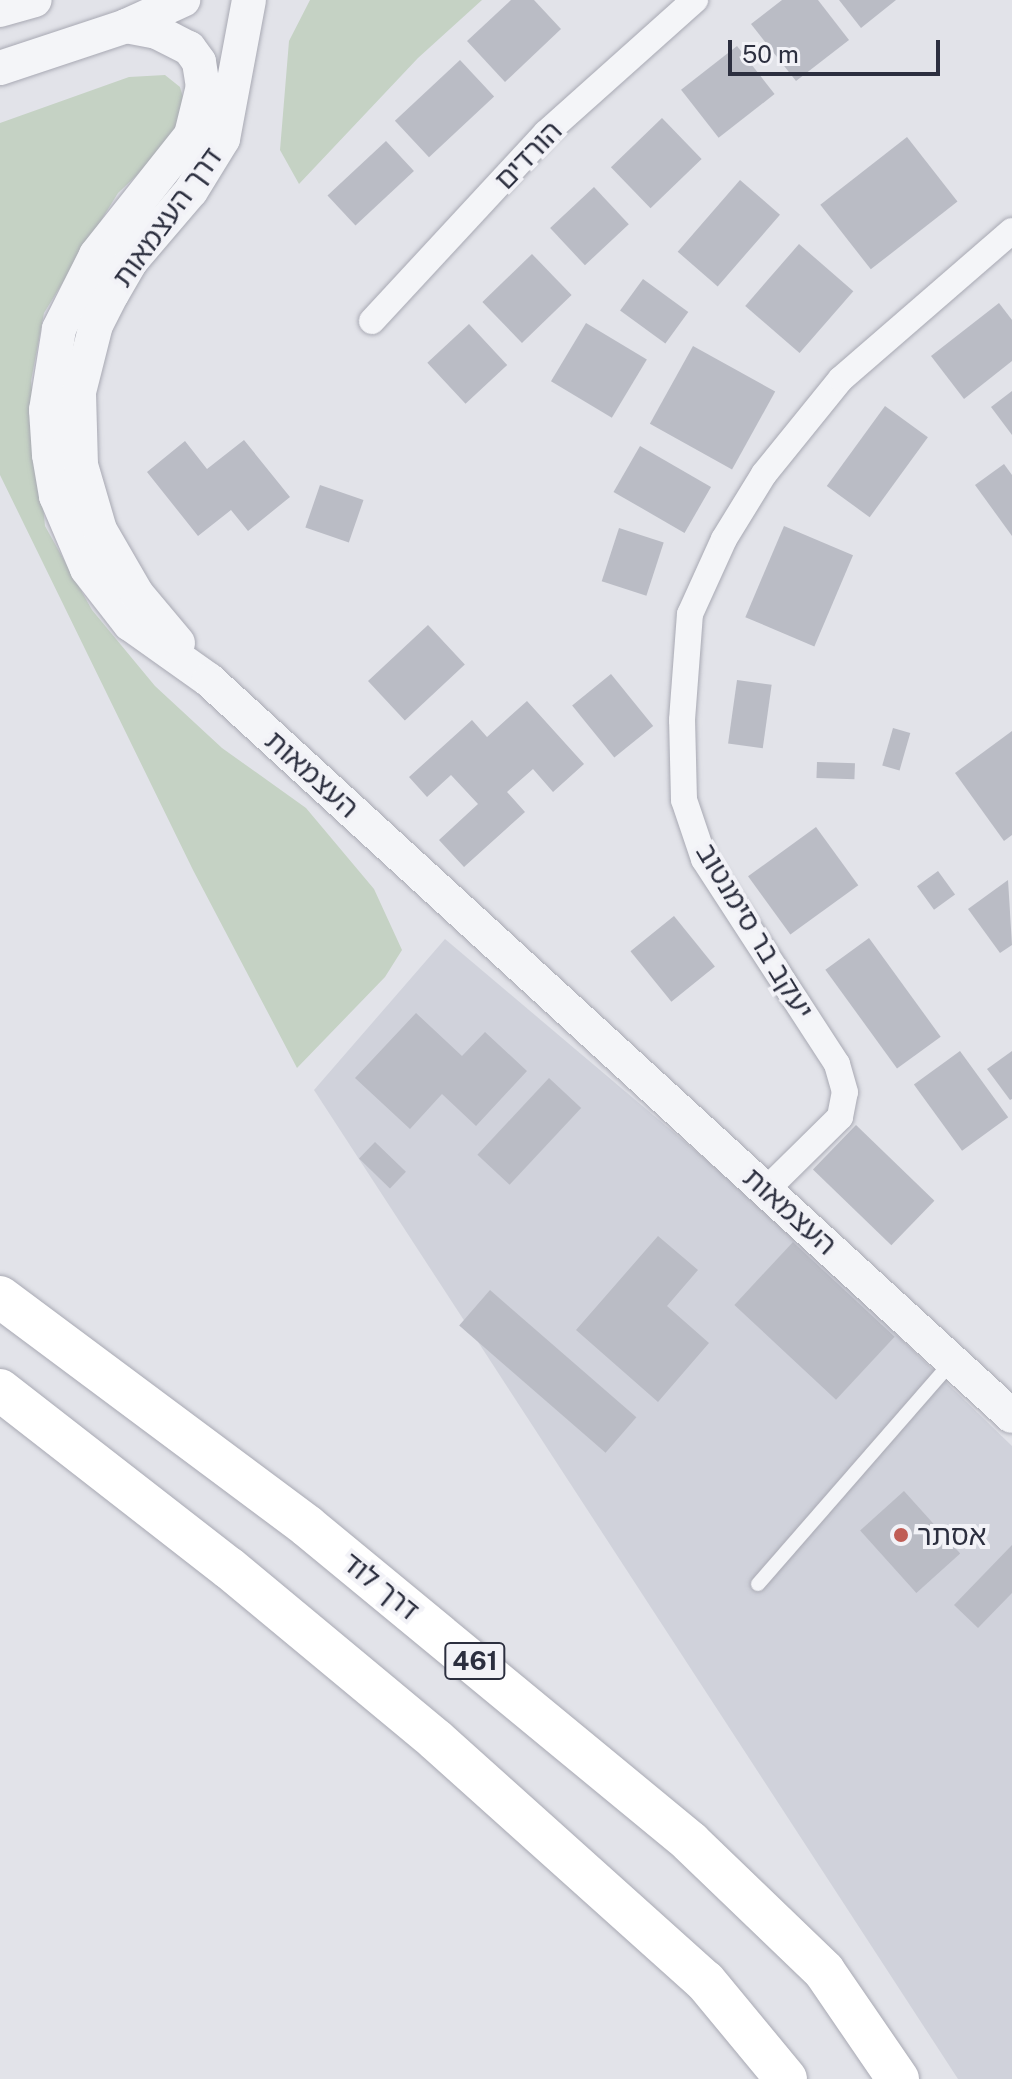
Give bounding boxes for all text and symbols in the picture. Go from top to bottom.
scale bar [732,24,944,74]
text: 50 m [742,40,799,68]
street label: הורדים [487,114,569,196]
street label: דרך העצמאות [105,141,229,293]
street label: העצמאות [259,724,365,824]
street label: יעקב בר סימנטוב [689,837,821,1025]
street label: העצמאות [737,1161,843,1261]
place label: אסתר [917,1518,987,1552]
marker: אסתר [892,1526,910,1544]
street label: דרך לוד [336,1545,426,1627]
road number: 461 [443,1639,507,1683]

